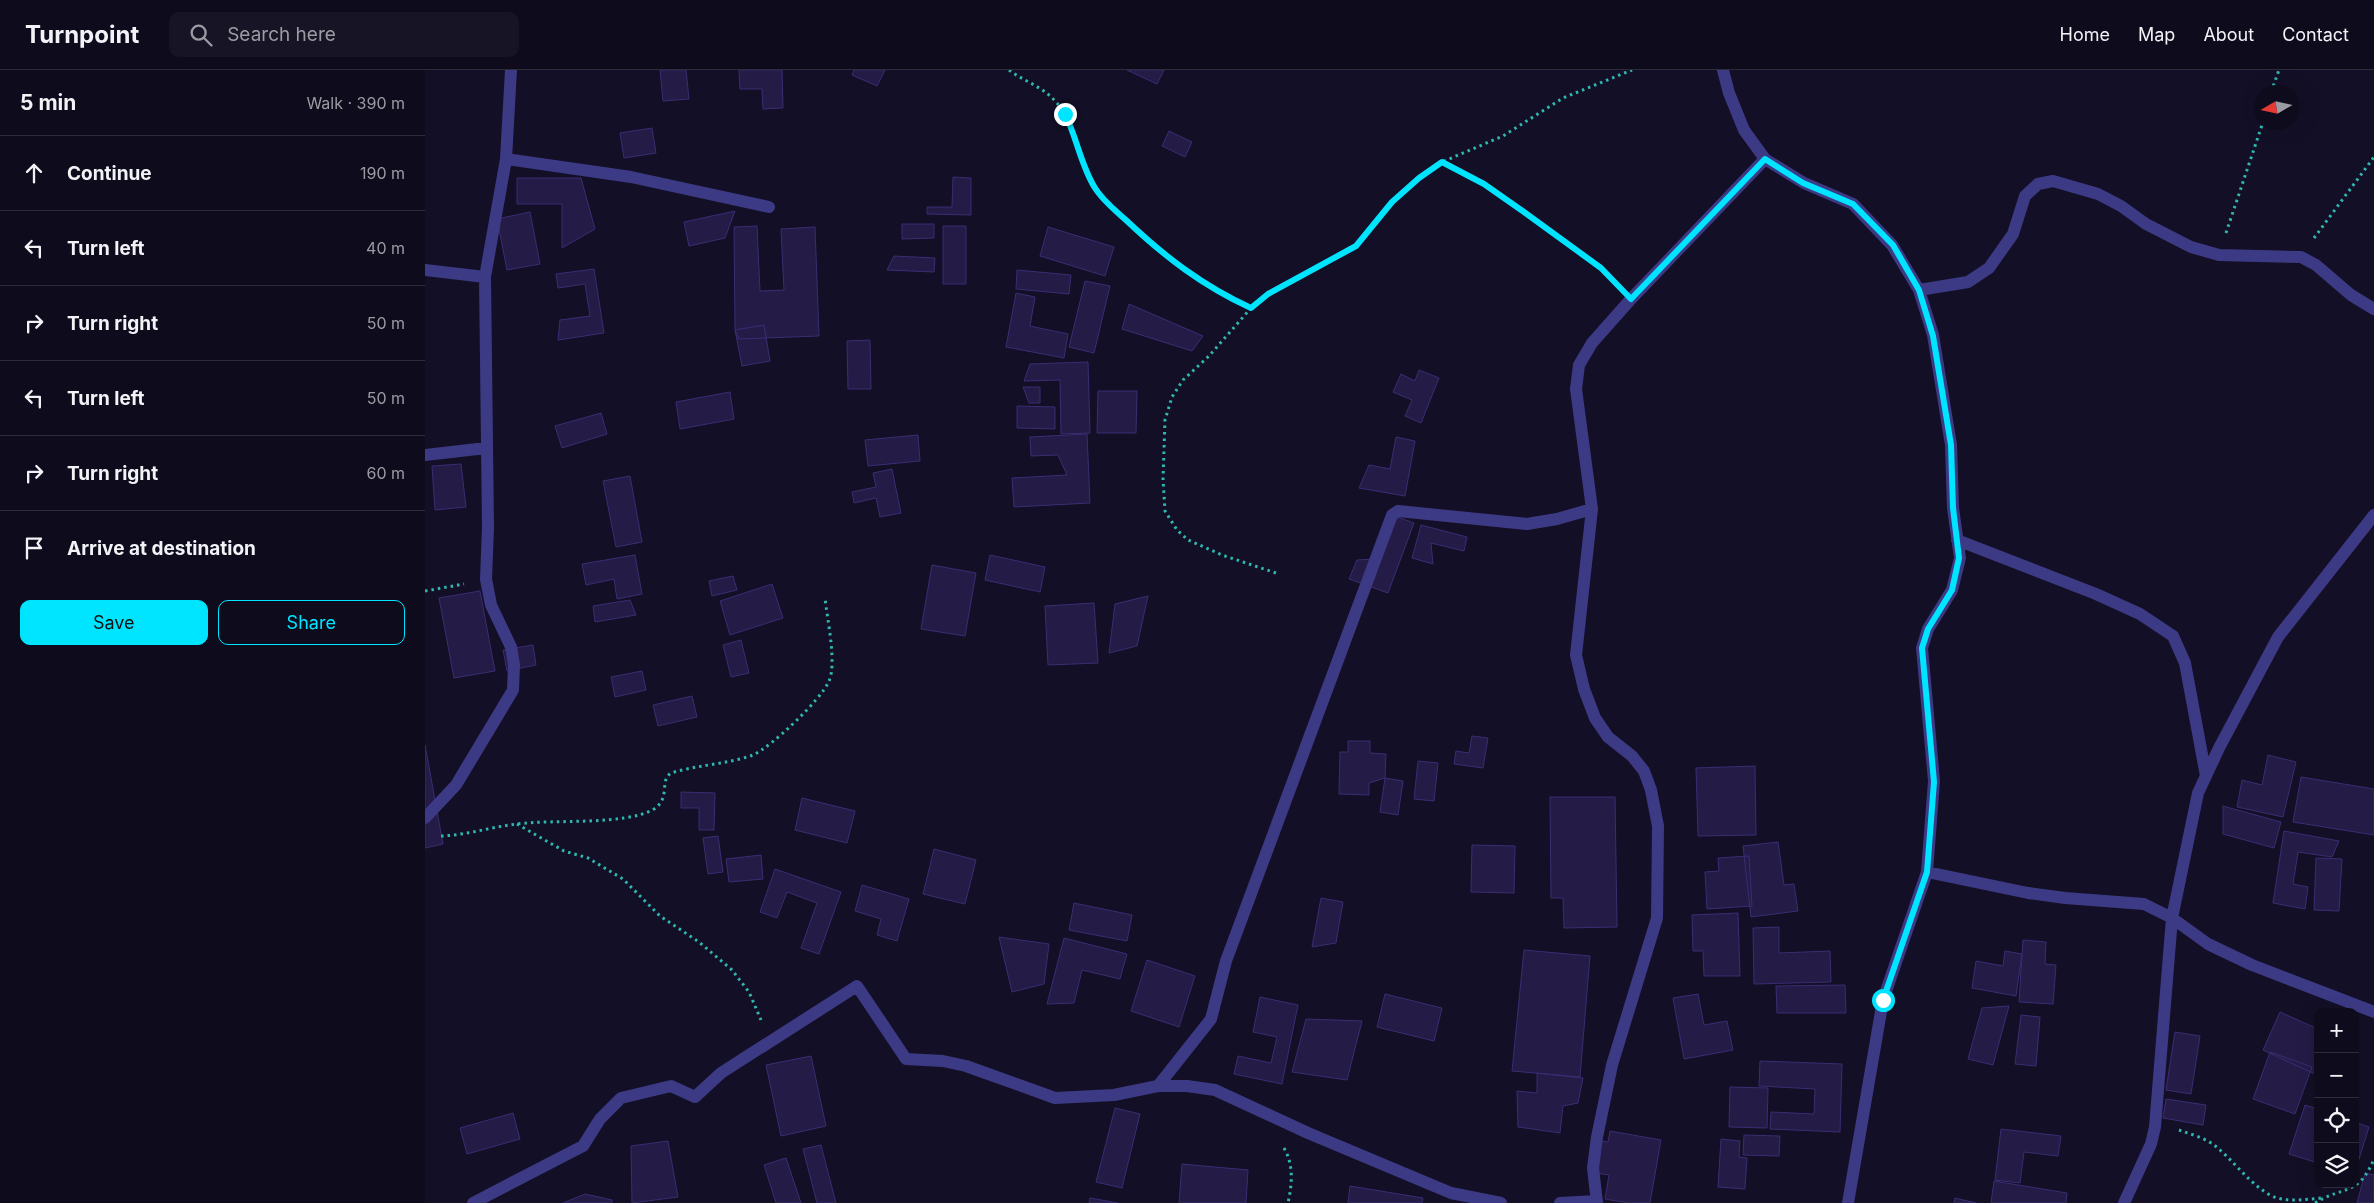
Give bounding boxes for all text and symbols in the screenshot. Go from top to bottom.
search box [169,12,519,57]
text: Turnpoint [25,20,139,49]
icon: search [187,21,215,49]
text: Search here [227,23,336,46]
text: Home [2060,24,2110,45]
text: Map [2138,24,2175,45]
text: About [2203,24,2254,45]
text: Contact [2282,24,2349,45]
north arrow [2254,85,2299,130]
text: 5 min [20,90,76,115]
text: Walk · 390 m [306,93,405,113]
route end [1054,103,1077,126]
icon: ahead [20,159,48,187]
text: Continue [67,162,152,185]
text: 190 m [360,163,405,183]
icon: left [20,234,48,262]
text: Turn left [67,237,145,260]
text: 40 m [366,238,405,258]
icon: right [20,309,48,337]
text: Turn right [67,312,158,335]
text: 50 m [367,313,405,333]
icon: left [20,384,48,412]
text: Turn left [67,387,145,410]
text: 50 m [367,388,405,408]
icon: right [20,459,48,487]
text: Turn right [67,462,158,485]
text: 60 m [366,463,405,483]
icon: arrive [20,534,48,562]
text: Arrive at destination [67,537,256,560]
button: Save [20,600,208,645]
button: Share [218,600,405,645]
route start [1872,989,1895,1012]
map controls [2314,1008,2359,1188]
button: + [2314,1008,2359,1053]
button: − [2314,1053,2359,1098]
button: locate [2314,1098,2359,1143]
button: layers [2314,1143,2359,1188]

